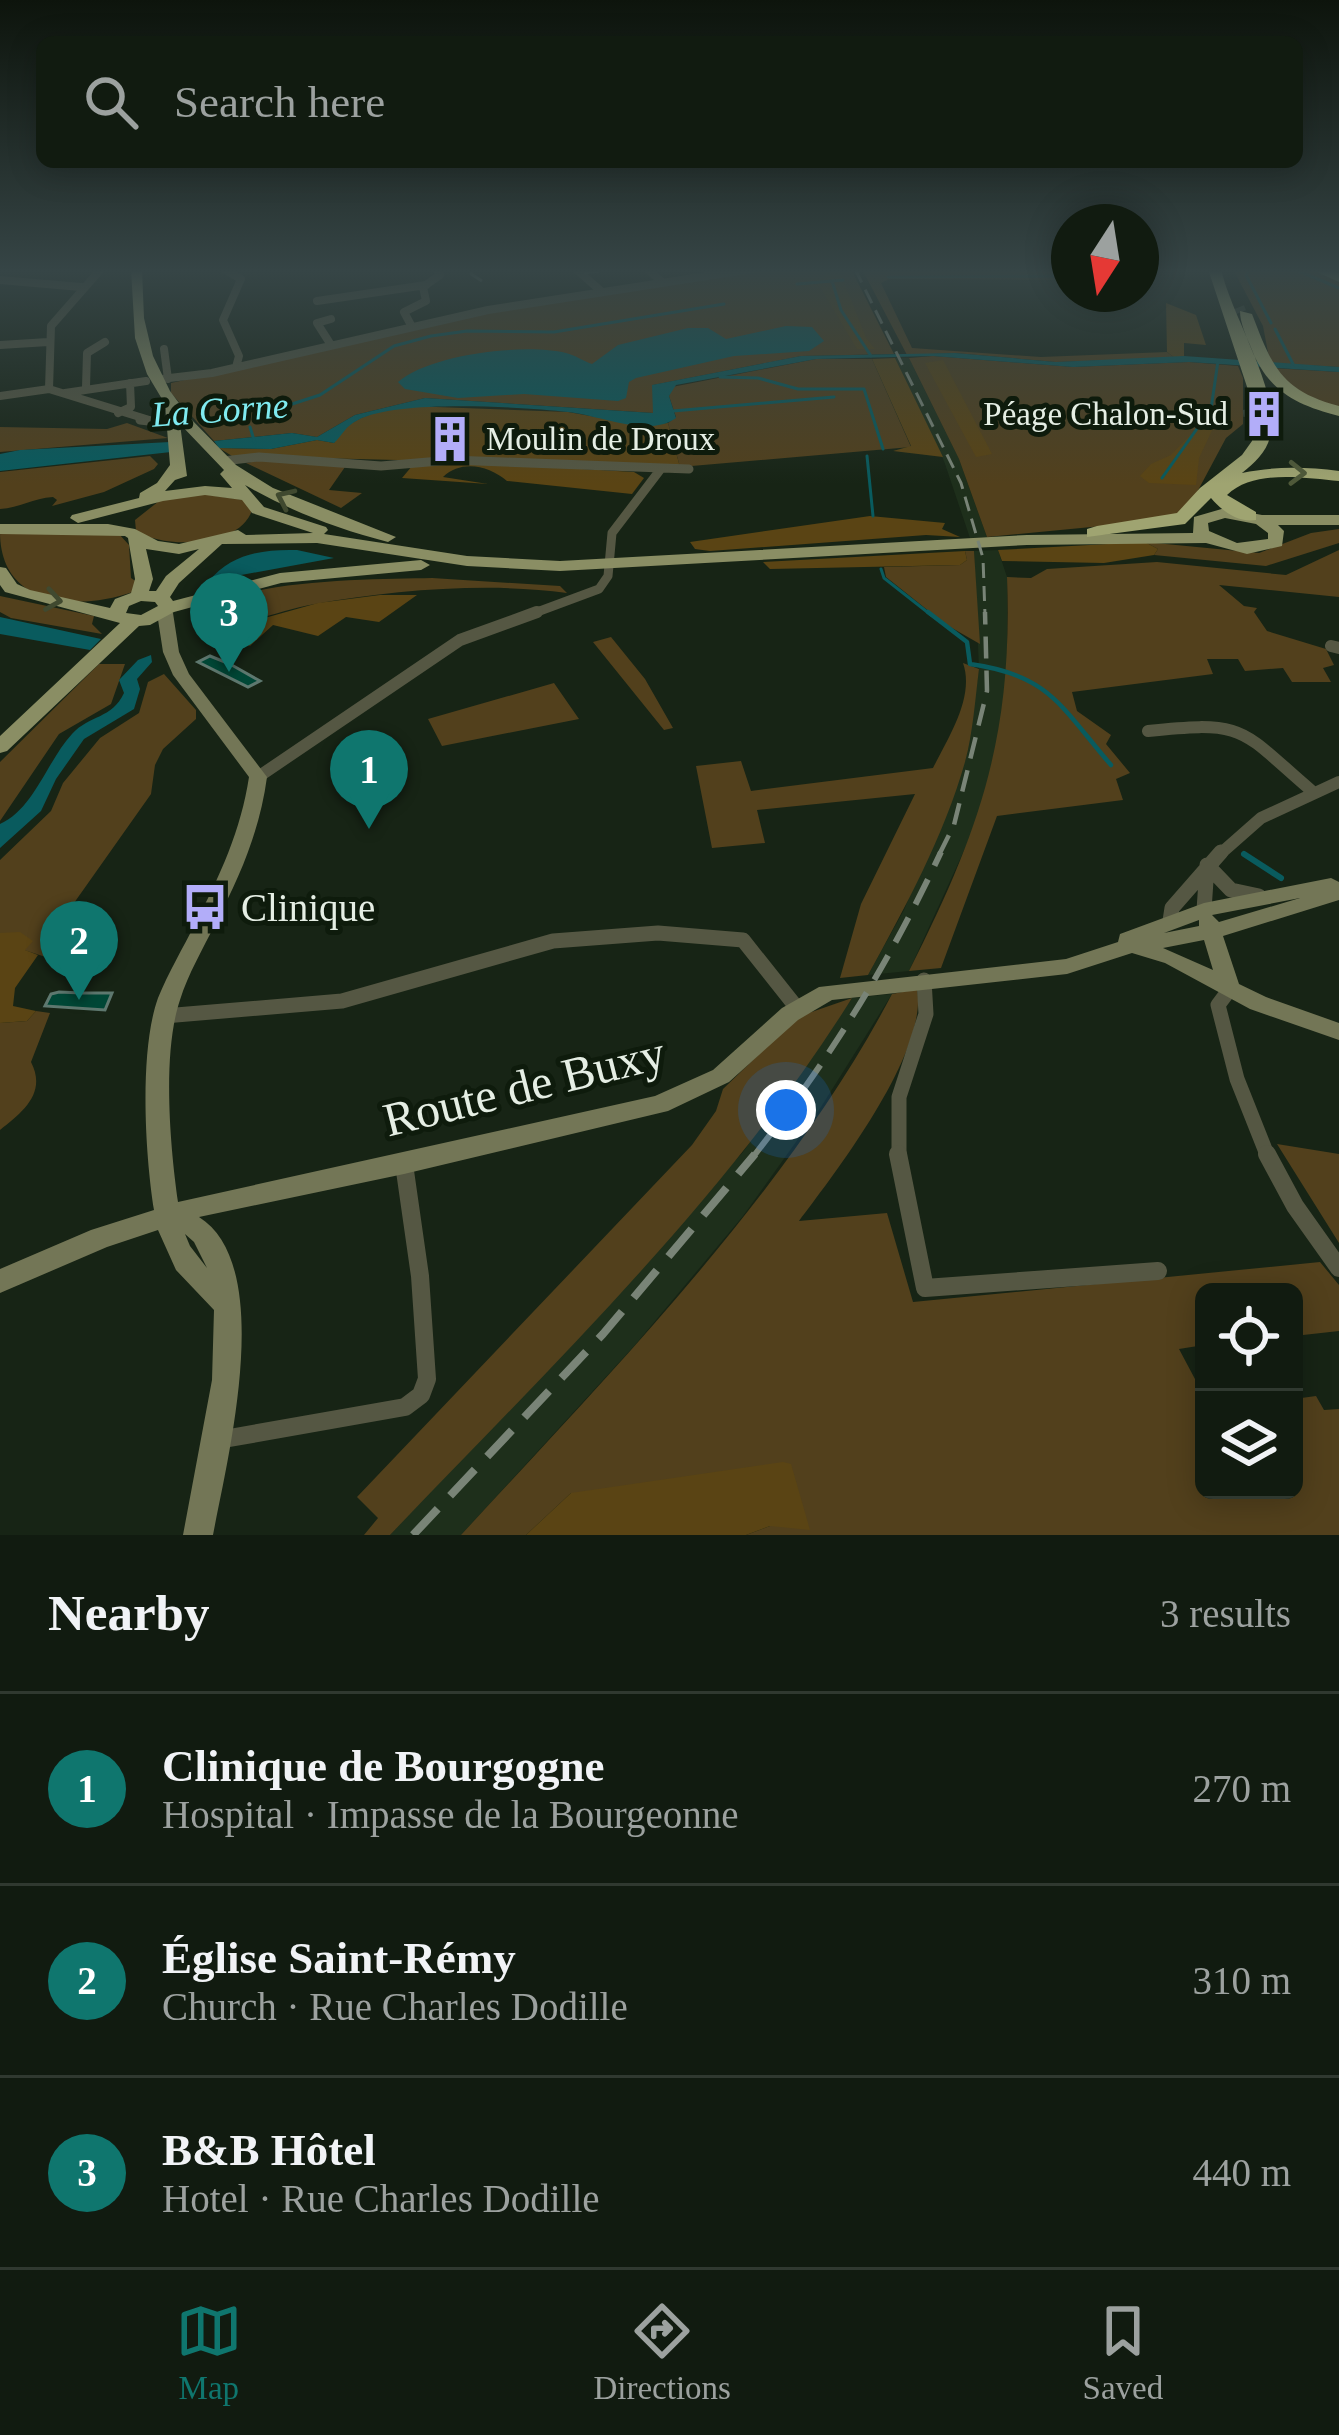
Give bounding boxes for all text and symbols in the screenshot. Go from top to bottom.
search box [36,36,1303,168]
icon: search [78,69,144,135]
text: Search here [174,77,385,127]
north arrow [1051,204,1159,312]
water label: La Corne [149,385,290,435]
building icon: Péage Chalon-Sud [1239,389,1289,439]
place label: Péage Chalon-Sud [983,396,1228,432]
building icon: Moulin de Droux [425,414,475,464]
place label: Moulin de Droux [486,421,716,457]
one-way arrow [1288,460,1307,486]
one-way arrow [276,489,297,512]
pin: 3 [190,573,268,672]
one-way arrow [43,586,63,611]
pin: 1 [330,730,408,829]
bus stop icon: Clinique [180,882,230,932]
place label: Clinique [241,886,375,930]
pin: 2 [40,901,118,1000]
street label: Route de Buxy [378,1025,670,1147]
your location [756,1080,816,1140]
map controls [1195,1283,1303,1499]
button: locate [1195,1283,1303,1391]
button: layers [1195,1391,1303,1499]
text: Nearby [48,1585,209,1641]
text: 3 results [1160,1592,1291,1635]
text: Clinique de Bourgogne [162,1741,605,1791]
text: 1 [77,1767,97,1810]
text: 270 m [1192,1767,1291,1810]
text: Hospital · Impasse de la Bourgeonne [162,1793,739,1836]
text: Église Saint-Rémy [162,1933,516,1983]
text: 2 [77,1959,97,2002]
text: 310 m [1192,1959,1291,2002]
text: Church · Rue Charles Dodille [162,1985,628,2028]
text: B&B Hôtel [162,2125,376,2175]
text: 3 [77,2151,97,2194]
text: 440 m [1192,2151,1291,2194]
text: Hotel · Rue Charles Dodille [162,2177,600,2220]
tab: Map [176,2298,242,2407]
tab: Directions [593,2298,731,2407]
tab: Saved [1083,2298,1163,2407]

